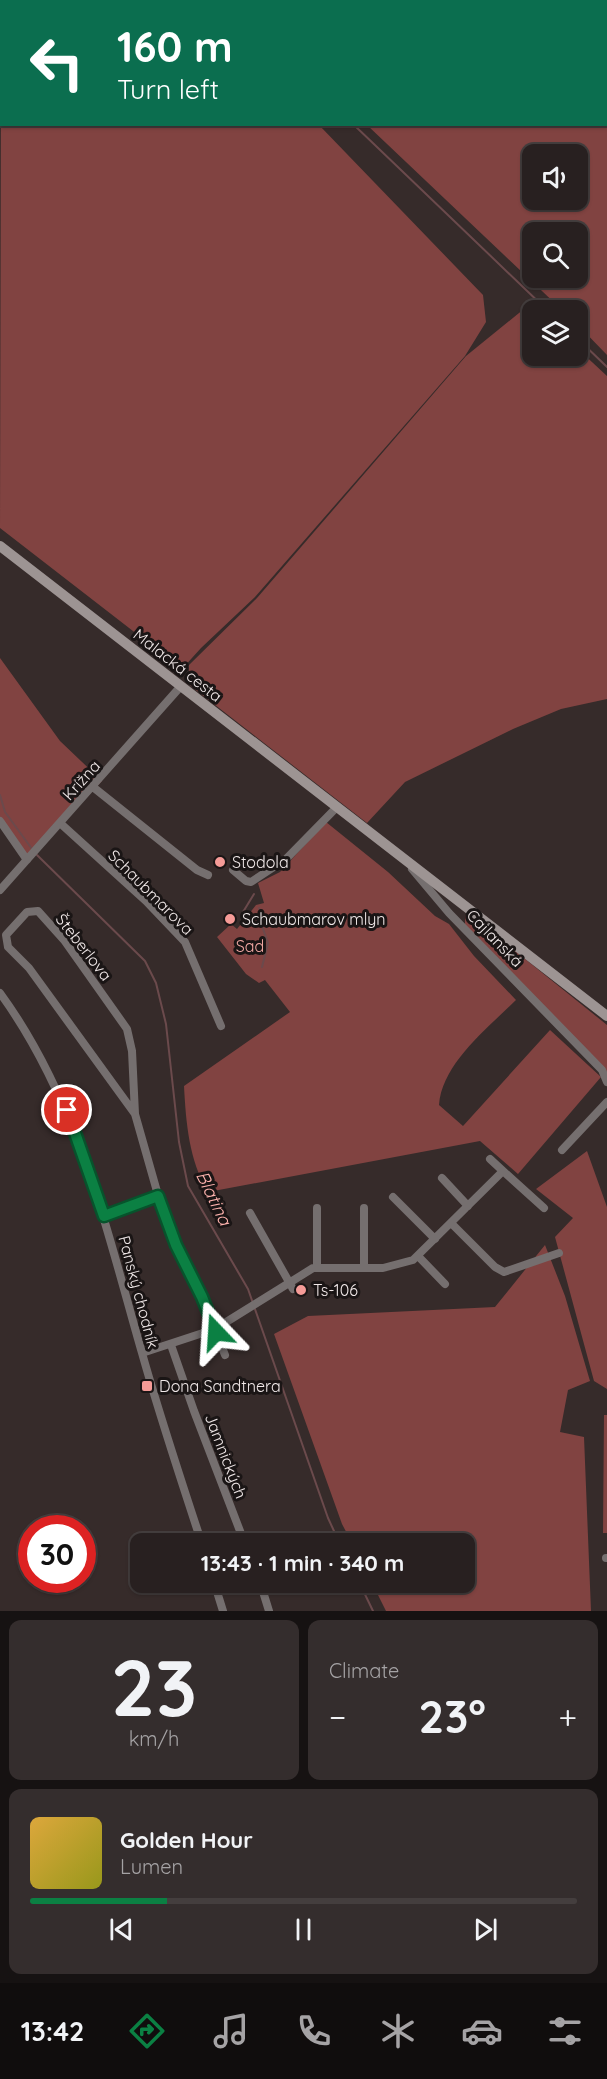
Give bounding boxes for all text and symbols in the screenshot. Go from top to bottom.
text: 160 m [117,20,233,73]
icon: left [18,24,96,102]
text: Turn left [117,72,219,106]
map controls [522,144,588,366]
button: sound [522,144,588,210]
button: search [522,222,588,288]
button: layers [522,300,588,366]
street label: Malacká cesta [130,624,226,706]
street label: Krížna [58,756,104,804]
street label: Schaubmarova [104,845,198,939]
place label: Stodola [232,852,289,872]
marker: Stodola [213,855,227,869]
street label: Cajlanská [463,905,527,971]
place label: Schaubmarov mlyn [242,909,386,929]
street label: Šteberlova [52,910,116,984]
marker: Schaubmarov mlyn [223,912,237,926]
park label: Sad [236,936,264,956]
pin [41,1084,92,1135]
icon: arrive [50,1093,83,1126]
water label: Blatina [191,1167,238,1230]
street label: Panský chodník [114,1233,164,1351]
place label: Ts-106 [313,1280,358,1300]
marker: Ts-106 [294,1283,308,1297]
position arrow [184,1300,248,1364]
place label: Dona Sandtnera [159,1376,281,1396]
marker: Dona Sandtnera [140,1379,154,1393]
street label: Jamnických [201,1411,251,1501]
speed limit sign: 30 [18,1515,96,1593]
text: 13:43 · 1 min · 340 m [201,1549,404,1577]
text: 23 [111,1638,197,1736]
text: Climate [329,1658,399,1683]
text: 23° [419,1688,486,1744]
text: − [329,1696,346,1737]
text: + [558,1696,577,1737]
text: km/h [129,1726,179,1751]
text: Golden Hour [120,1826,253,1854]
text: Lumen [120,1854,183,1879]
icon: previous [105,1913,138,1946]
icon: pause [287,1913,320,1946]
icon: next [469,1913,502,1946]
icon: directions [126,2010,168,2052]
icon: music [210,2010,252,2052]
icon: phone [293,2010,335,2052]
icon: climate [377,2010,419,2052]
icon: car [461,2010,503,2052]
icon: filters [544,2010,586,2052]
text: 13:42 [21,2014,84,2048]

